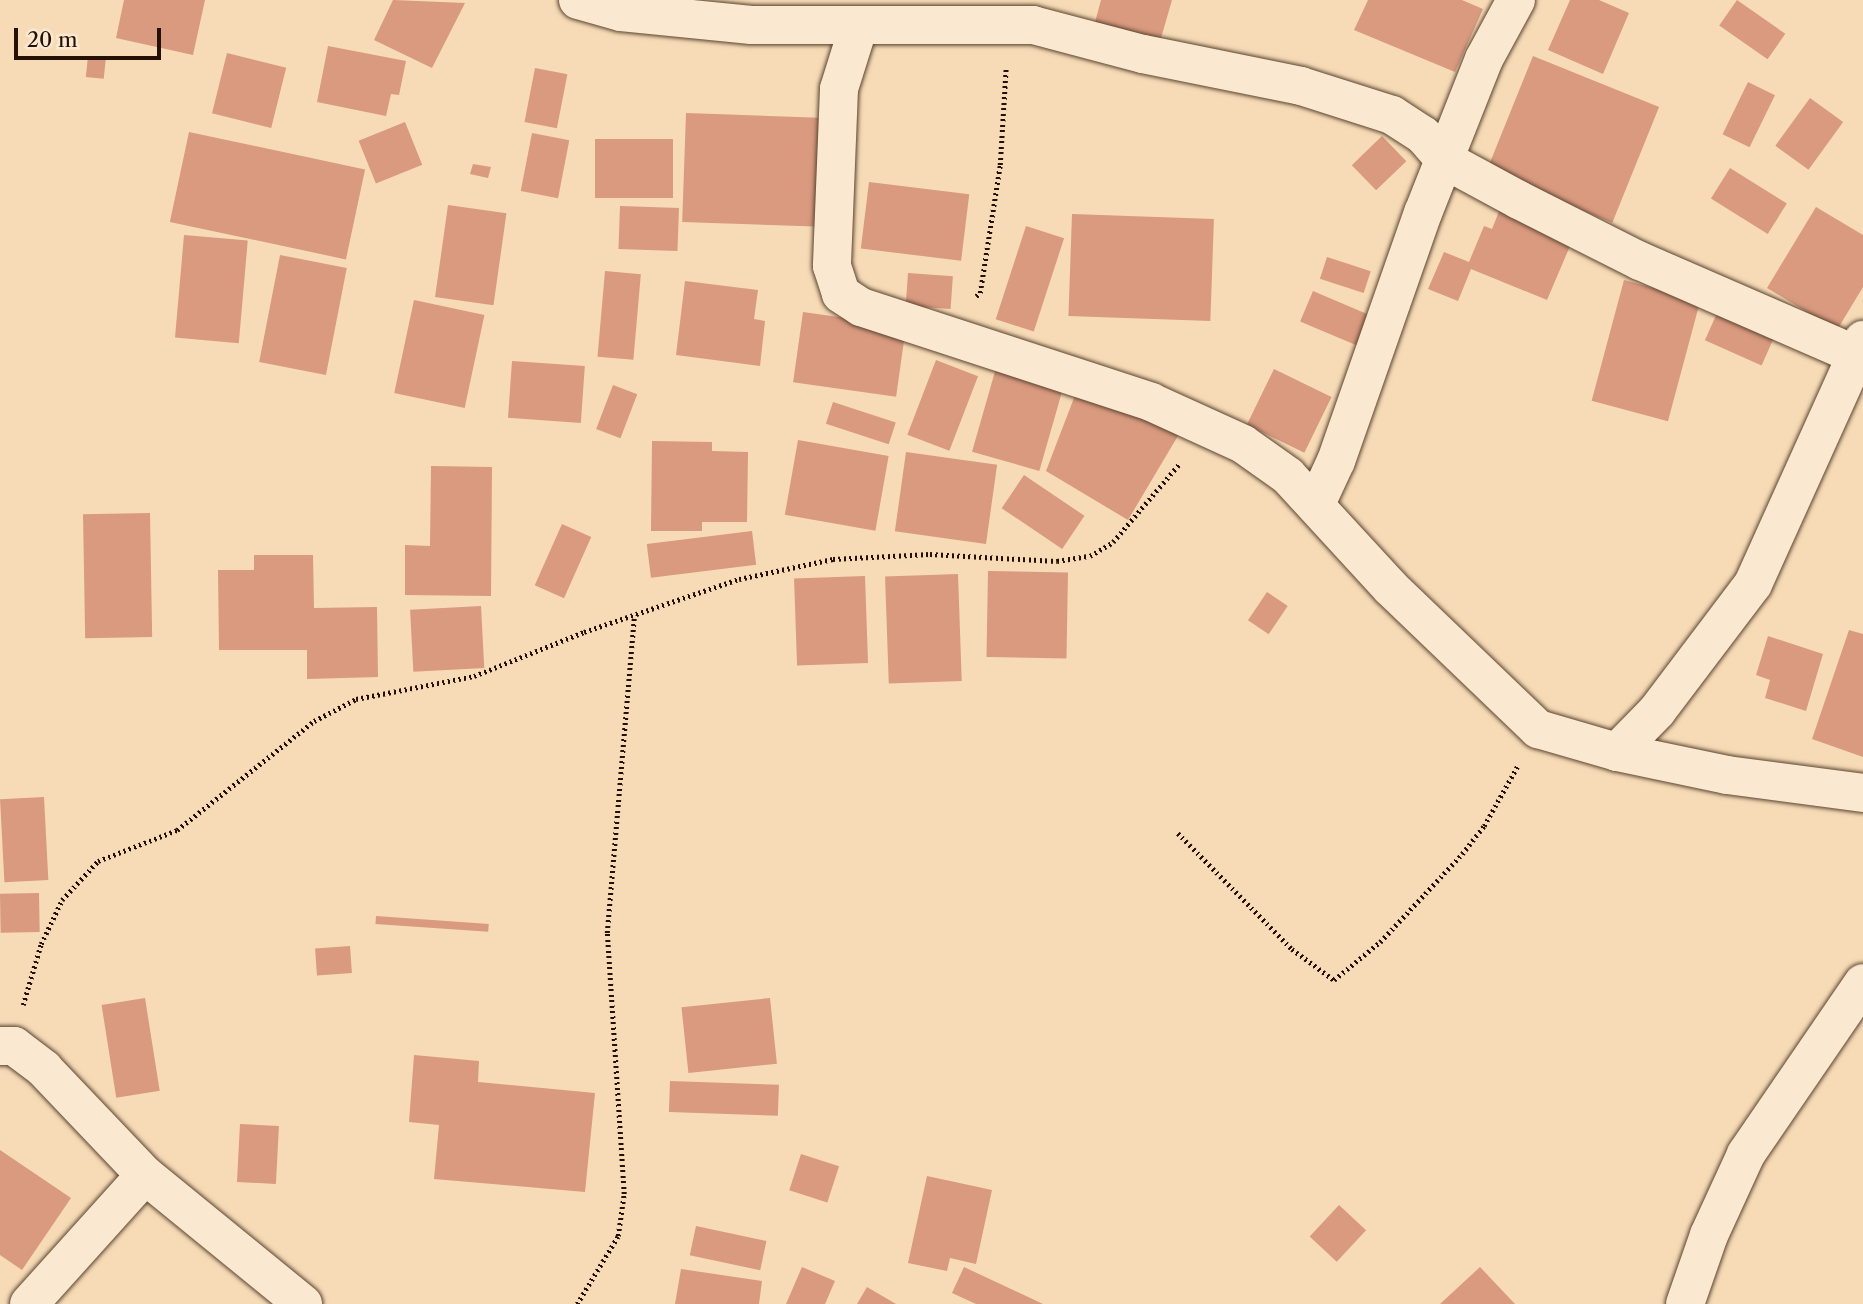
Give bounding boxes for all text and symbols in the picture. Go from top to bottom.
scale bar [18,14,164,58]
text: 20 m [27,27,78,52]

